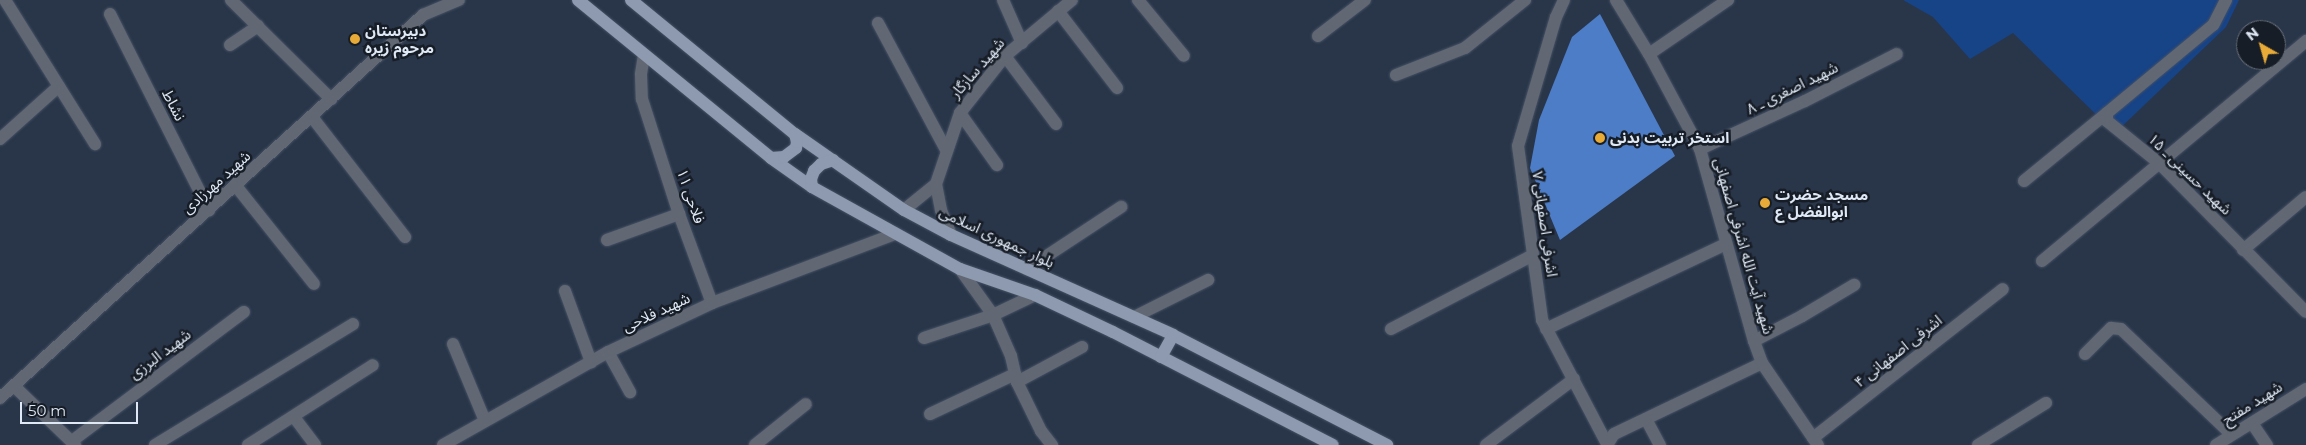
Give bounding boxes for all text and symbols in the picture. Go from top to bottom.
north arrow [2236,20,2286,70]
place label: دبیرستان مرحوم زیره [365,21,434,56]
text: N [2242,23,2262,45]
marker: دبیرستان مرحوم زیره [349,33,361,45]
street label: شهید سازگار [946,34,1008,102]
street label: شهید اصغری ـ ۸ [1743,58,1841,118]
street label: نشاط [158,86,190,124]
place label: استخر تربیت بدنی [1610,129,1729,147]
street label: شهید حسینی ـ ۱۵ [2144,130,2236,218]
marker: استخر تربیت بدنی [1594,132,1606,144]
street label: شهید مهرزادی [178,147,254,217]
street label: شهید آیت الله اشرفی اصفهانی [1710,156,1778,336]
street label: فلاحی ۱۱ [673,166,709,226]
street label: اشرفی اصفهانی ۷ [1529,170,1561,278]
place label: مسجد حضرت ابوالفضل ع [1775,185,1868,220]
marker: مسجد حضرت ابوالفضل ع [1759,197,1771,209]
street label: بلوار جمهوری اسلامی [937,202,1057,272]
street label: شهید فلاحی [619,289,693,335]
street label: اشرفی اصفهانی ۴ [1850,311,1946,391]
street label: شهید البرزی [126,325,194,383]
street label: شهید مفتح [2219,377,2285,429]
scale bar [22,392,140,424]
text: 50 m [28,401,66,420]

